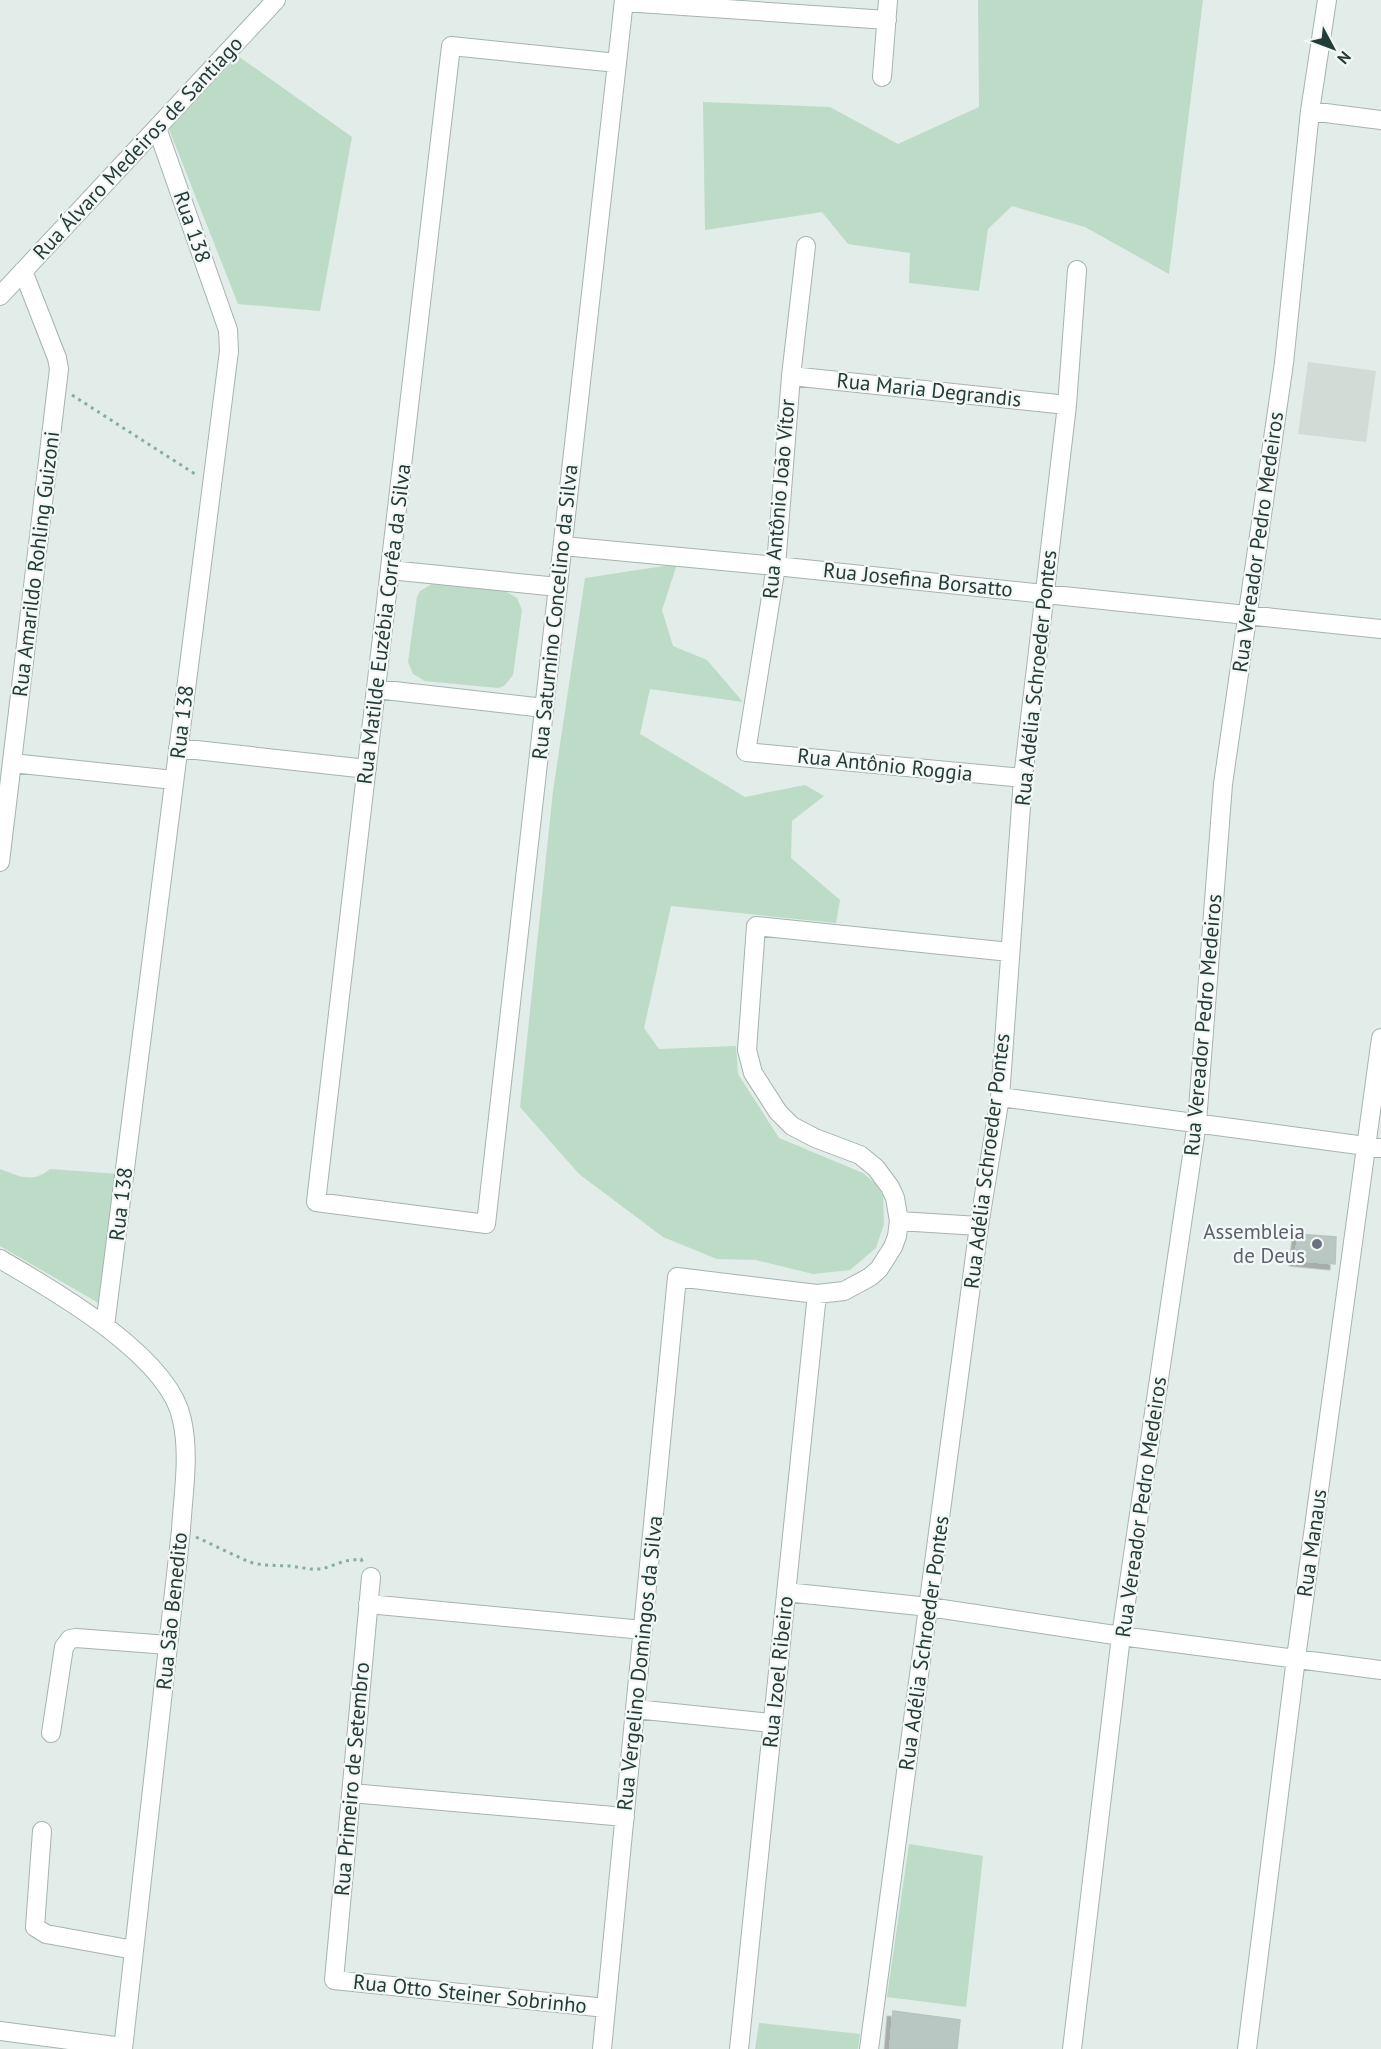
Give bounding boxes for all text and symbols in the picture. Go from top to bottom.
north arrow [1303,18,1363,78]
street label: Rua Álvaro Medeiros de Santiago [27,30,248,265]
text: N [1333,47,1355,68]
street label: Rua 138 [168,187,217,266]
street label: Rua Maria Degrandis [835,366,1023,413]
street label: Rua Antônio João Vítor [756,398,801,600]
street label: Rua Vereador Pedro Medeiros [1226,410,1289,674]
street label: Rua Amarildo Rohling Guizoni [6,430,65,698]
street label: Rua Matilde Euzébia Corrêa da Silva [350,462,417,786]
street label: Rua Saturnino Concelino da Silva [526,463,583,761]
street label: Rua Adélia Schroeder Pontes [1009,549,1062,807]
street label: Rua Josefina Borsatto [822,556,1014,603]
street label: Rua 138 [164,684,199,760]
street label: Rua Antônio Roggia [796,742,974,787]
street label: Rua Vereador Pedro Medeiros [1178,893,1227,1157]
street label: Rua Adélia Schroeder Pontes [957,1032,1016,1290]
street label: Rua 138 [103,1166,138,1242]
place label: Assembleia de Deus [1203,1218,1305,1269]
marker: Assembleia de Deus [1310,1237,1324,1251]
street label: Rua Vereador Pedro Medeiros [1109,1375,1172,1639]
street label: Rua Manaus [1291,1487,1332,1599]
street label: Rua Vergelino Domingos da Silva [611,1514,668,1812]
street label: Rua Adélia Schroeder Pontes [892,1514,955,1772]
street label: Rua São Benedito [150,1531,193,1691]
street label: Rua Izoel Ribeiro [756,1595,799,1749]
street label: Rua Primeiro de Setembro [328,1661,375,1897]
street label: Rua Otto Steiner Sobrinho [352,1968,588,2019]

